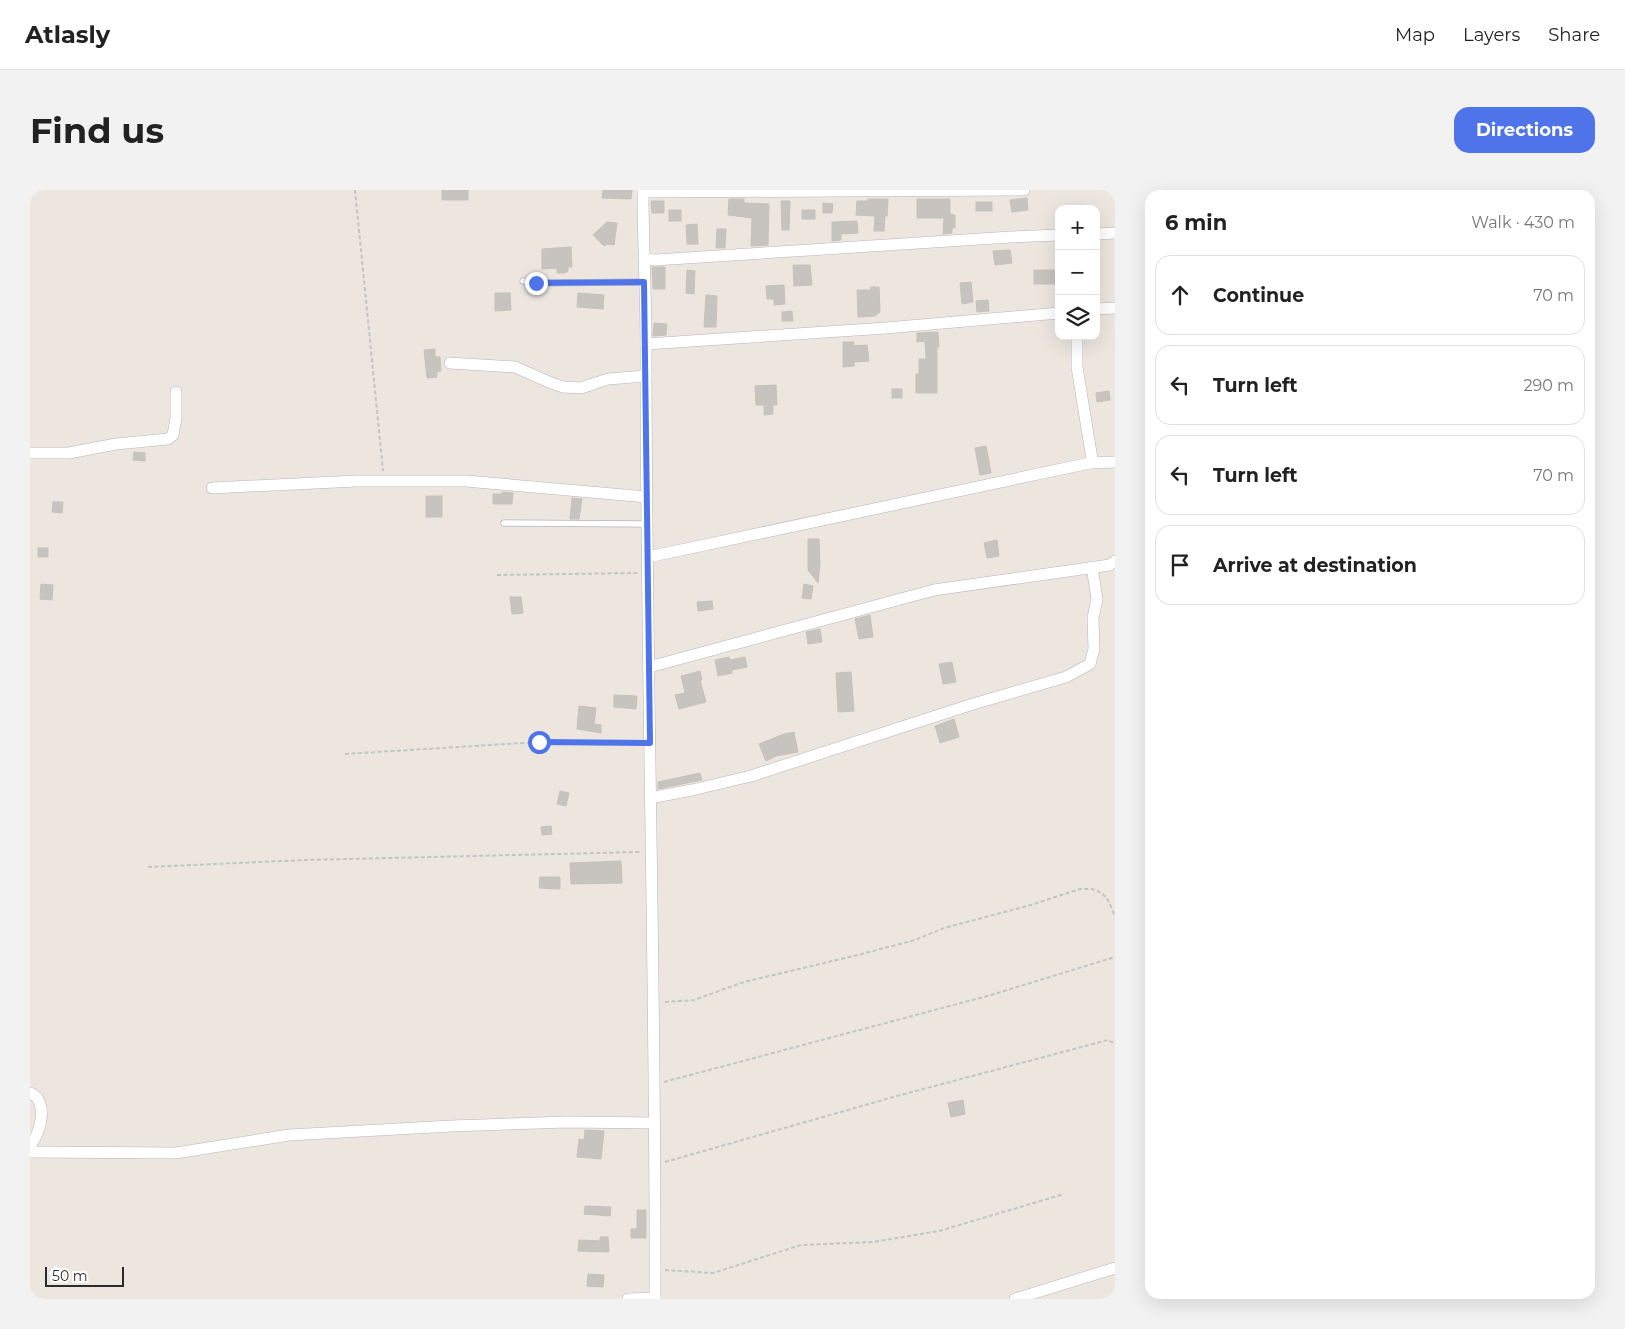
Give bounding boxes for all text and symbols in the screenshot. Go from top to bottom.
text: Atlasly [25,20,110,49]
text: Map [1395,24,1435,46]
text: Layers [1463,24,1520,46]
text: Share [1548,24,1600,46]
button: Directions [1454,107,1595,153]
text: Find us [30,109,164,152]
map controls [1055,205,1100,340]
button: + [1055,205,1100,250]
text: 6 min [1165,210,1227,235]
text: Walk · 430 m [1471,213,1575,232]
button: − [1055,250,1100,295]
route end [525,272,548,295]
icon: ahead [1166,281,1194,309]
text: Continue [1213,284,1304,307]
text: 70 m [1533,286,1574,305]
button: layers [1055,295,1100,340]
icon: left [1166,371,1194,399]
text: Turn left [1213,374,1298,397]
text: 290 m [1523,376,1574,395]
icon: left [1166,461,1194,489]
text: Turn left [1213,464,1298,487]
text: 70 m [1533,466,1574,485]
icon: arrive [1166,551,1194,579]
text: Arrive at destination [1213,554,1417,577]
route start [528,731,551,754]
scale bar [45,1264,124,1287]
text: 50 m [52,1267,88,1285]

